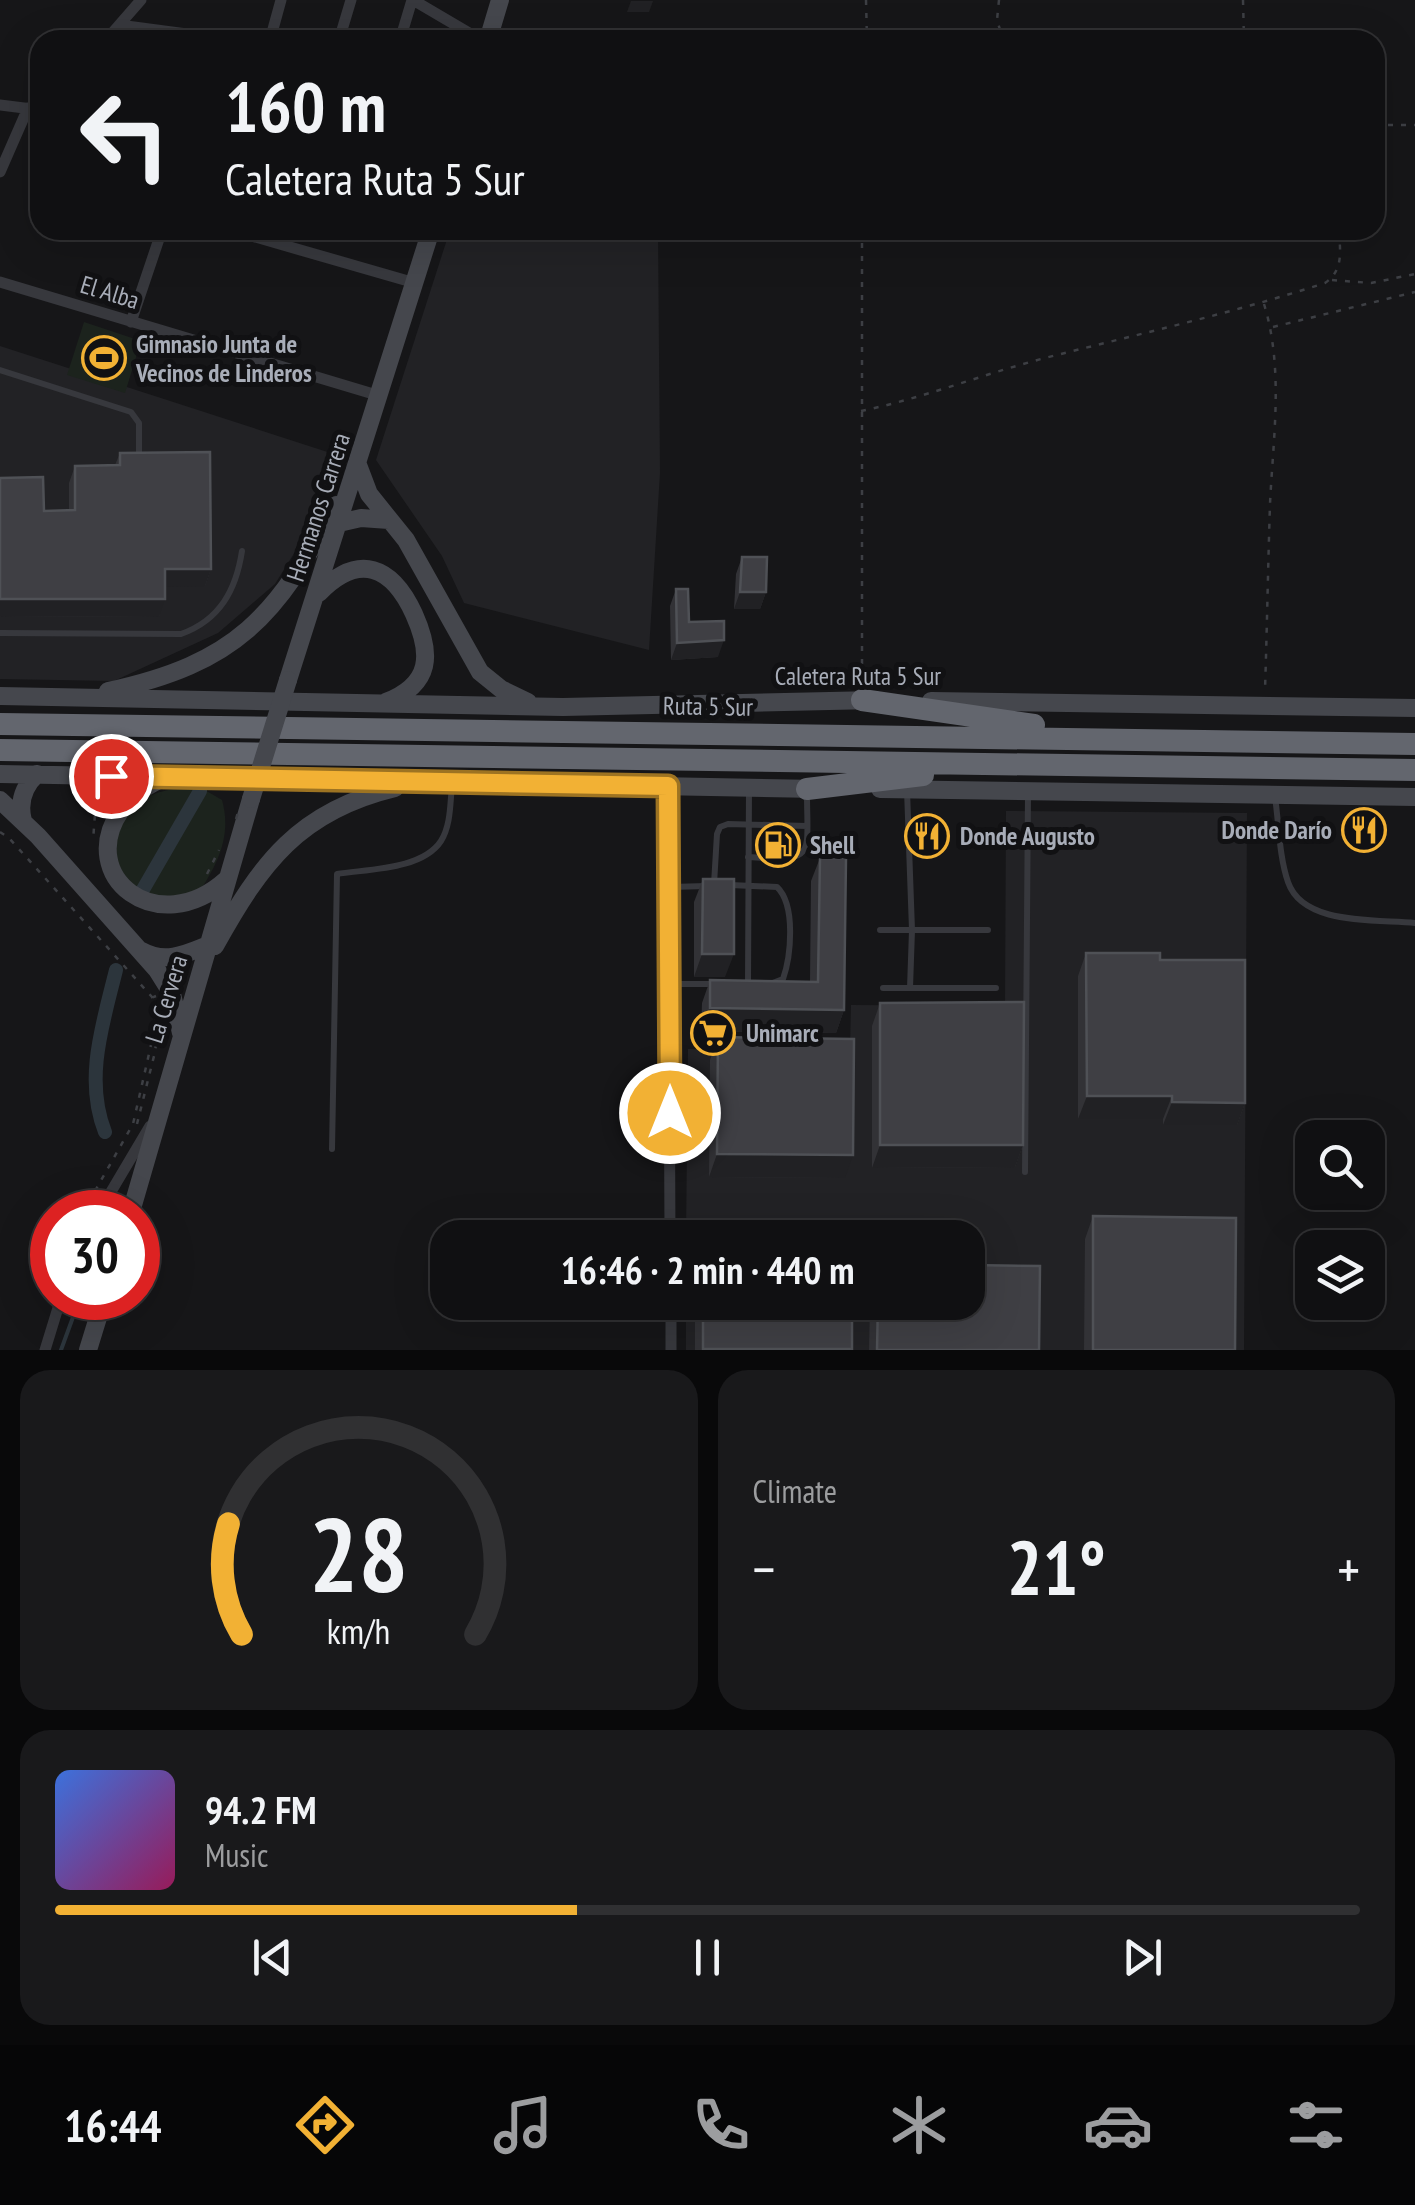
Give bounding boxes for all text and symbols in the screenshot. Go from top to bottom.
text: 160 m [225,61,386,151]
icon: left [60,70,190,200]
text: Caletera Ruta 5 Sur [225,149,525,207]
street label: El Alba [77,268,143,316]
place label: Gimnasio Junta de Vecinos de Linderos [135,328,312,389]
sports icon: Gimnasio Junta de Vecinos de Linderos [81,335,127,381]
street label: Hermanos Carrera [279,429,357,585]
street label: Caletera Ruta 5 Sur [775,660,941,692]
street label: Ruta 5 Sur [663,689,753,723]
pin [69,734,154,819]
icon: arrive [84,749,139,804]
restaurant icon: Donde Darío [1341,807,1387,853]
restaurant icon: Donde Augusto [904,813,950,859]
place label: Donde Darío [1222,814,1332,846]
place label: Donde Augusto [960,820,1095,852]
fuel station icon: Shell [755,822,801,868]
place label: Shell [810,829,856,861]
street label: La Cervera [138,951,194,1047]
supermarket icon: Unimarc [690,1010,736,1056]
place label: Unimarc [746,1017,819,1049]
position arrow [618,1061,722,1165]
map controls [1295,1120,1385,1320]
button: search [1295,1120,1385,1210]
speed limit sign: 30 [30,1190,160,1320]
button: layers [1295,1230,1385,1320]
text: 16:46 · 2 min · 440 m [561,1245,854,1294]
text: Climate [753,1470,837,1512]
text: 28 [309,1486,408,1621]
text: 21° [1007,1519,1106,1616]
text: − [753,1533,775,1604]
text: + [1337,1533,1360,1604]
text: km/h [327,1608,390,1654]
text: 94.2 FM [205,1785,317,1834]
text: Music [205,1834,268,1876]
icon: previous [245,1930,300,1985]
icon: pause [680,1930,735,1985]
icon: next [1115,1930,1170,1985]
icon: directions [290,2090,360,2160]
icon: music [488,2090,558,2160]
icon: phone [686,2090,756,2160]
icon: climate [884,2090,954,2160]
icon: car [1083,2090,1153,2160]
icon: filters [1281,2090,1351,2160]
text: 16:44 [64,2096,161,2154]

